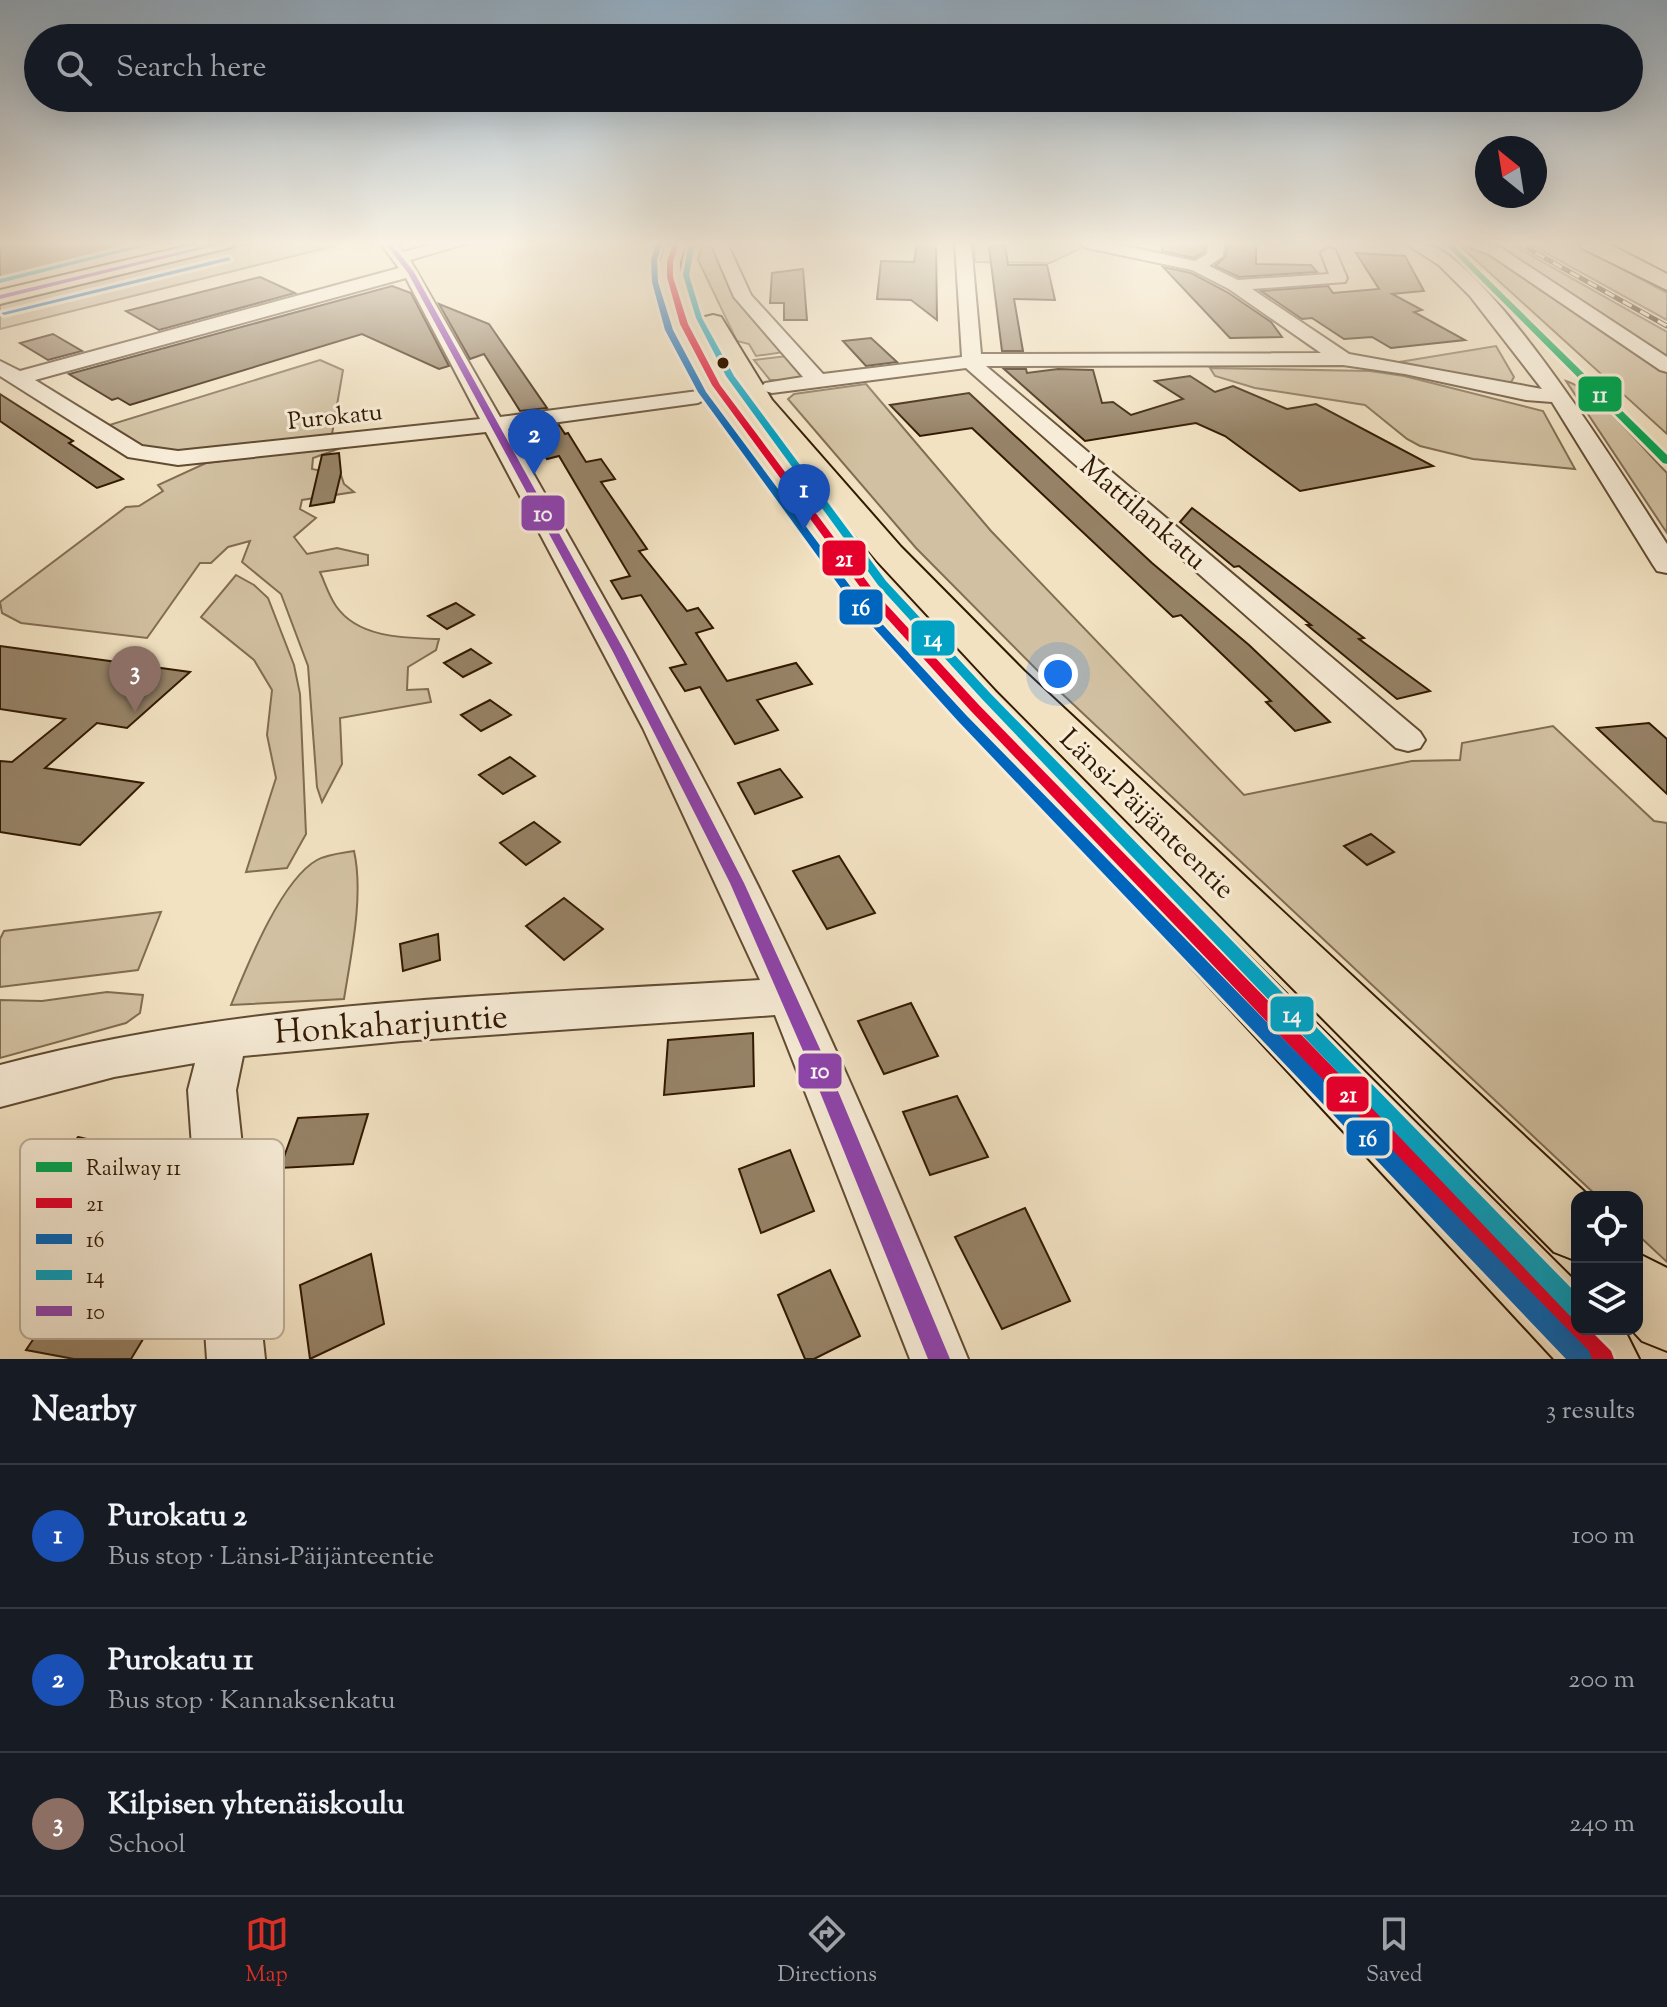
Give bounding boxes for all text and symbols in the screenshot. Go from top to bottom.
search box [24,24,1643,112]
icon: search [52,46,96,90]
text: Search here [116,47,266,90]
north arrow [1475,136,1547,208]
unlabelled marker [715,355,731,371]
line badge: 11 [1577,375,1623,413]
text: 11 [1593,381,1608,413]
street label: Purokatu [286,396,384,440]
pin: 2 [508,409,560,475]
street label: Mattilankatu [1070,448,1214,581]
pin: 1 [778,464,830,530]
line badge: 10 [520,494,566,532]
text: 10 [534,500,553,532]
line badge: 21 [821,539,867,577]
text: 21 [835,545,853,577]
line badge: 16 [838,588,884,626]
text: 16 [852,594,870,626]
line badge: 14 [910,619,956,657]
text: 14 [924,625,942,657]
pin: 3 [109,646,161,712]
your location [1038,654,1078,694]
street label: Länsi-Päijänteentie [1049,721,1243,910]
street label: Honkaharjuntie [273,994,509,1059]
line badge: 14 [1269,995,1315,1033]
text: 14 [1283,1001,1301,1033]
line badge: 10 [797,1052,843,1090]
text: 10 [811,1057,830,1089]
line badge: 21 [1325,1075,1370,1113]
text: 21 [1339,1081,1357,1113]
line badge: 16 [1345,1119,1391,1157]
text: 16 [1359,1125,1377,1157]
legend [20,1139,284,1339]
text: Railway 11 [86,1154,182,1186]
text: 21 [86,1190,104,1222]
map controls [1571,1191,1643,1335]
button: locate [1571,1191,1643,1263]
text: 16 [86,1226,104,1258]
text: 14 [86,1262,105,1294]
button: layers [1571,1263,1643,1335]
text: 10 [86,1298,105,1330]
text: Nearby [32,1387,137,1436]
text: 3 results [1546,1393,1635,1430]
text: Purokatu 2 [108,1496,247,1539]
text: 1 [54,1518,62,1555]
text: 100 m [1572,1518,1635,1555]
text: Bus stop · Länsi-Päijänteentie [108,1539,434,1576]
text: Purokatu 11 [108,1640,254,1683]
text: 2 [52,1662,64,1699]
text: 200 m [1568,1662,1635,1699]
text: Bus stop · Kannaksenkatu [108,1683,395,1720]
text: Kilpisen yhtenäiskoulu [108,1784,404,1827]
text: 3 [53,1806,63,1843]
text: 240 m [1569,1806,1635,1843]
text: School [108,1827,186,1864]
tab: Map [245,1912,289,1992]
tab: Directions [778,1912,877,1992]
tab: Saved [1366,1912,1422,1992]

